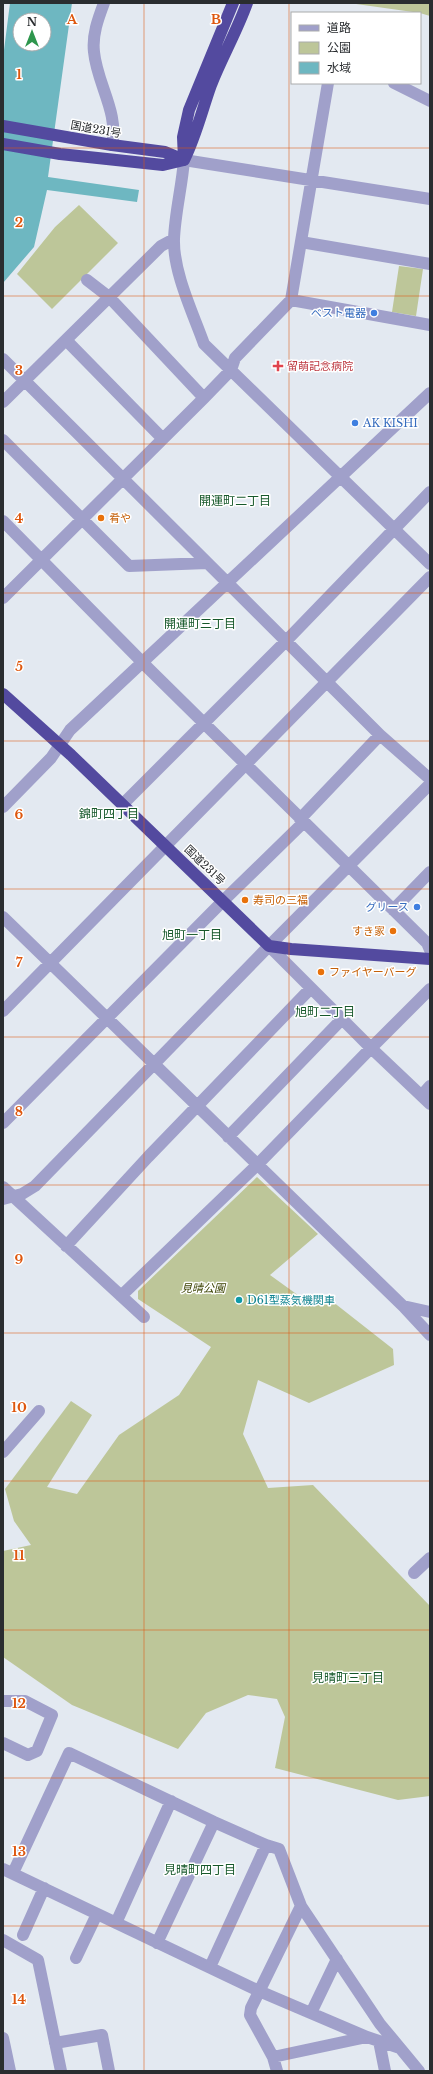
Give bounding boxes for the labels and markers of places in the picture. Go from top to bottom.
place label: ベスト電器 [311,306,366,320]
marker: ベスト電器 [369,308,379,318]
place label: 留萌記念病院 [287,359,353,373]
marker: 留萌記念病院 [272,360,284,372]
place label: AK KISHI [362,416,418,430]
marker: AK KISHI [350,418,360,428]
place label: 肴や [109,511,131,525]
marker: 肴や [96,513,106,523]
place label: 寿司の三福 [253,893,308,907]
marker: 寿司の三福 [240,895,250,905]
place label: グリース [366,900,409,914]
marker: グリース [412,902,422,912]
place label: すき家 [352,924,385,938]
marker: すき家 [388,926,398,936]
place label: ファイヤーバーグ [329,965,417,979]
marker: ファイヤーバーグ [316,967,326,977]
place label: D61型蒸気機関車 [247,1293,335,1307]
marker: D61型蒸気機関車 [234,1295,244,1305]

